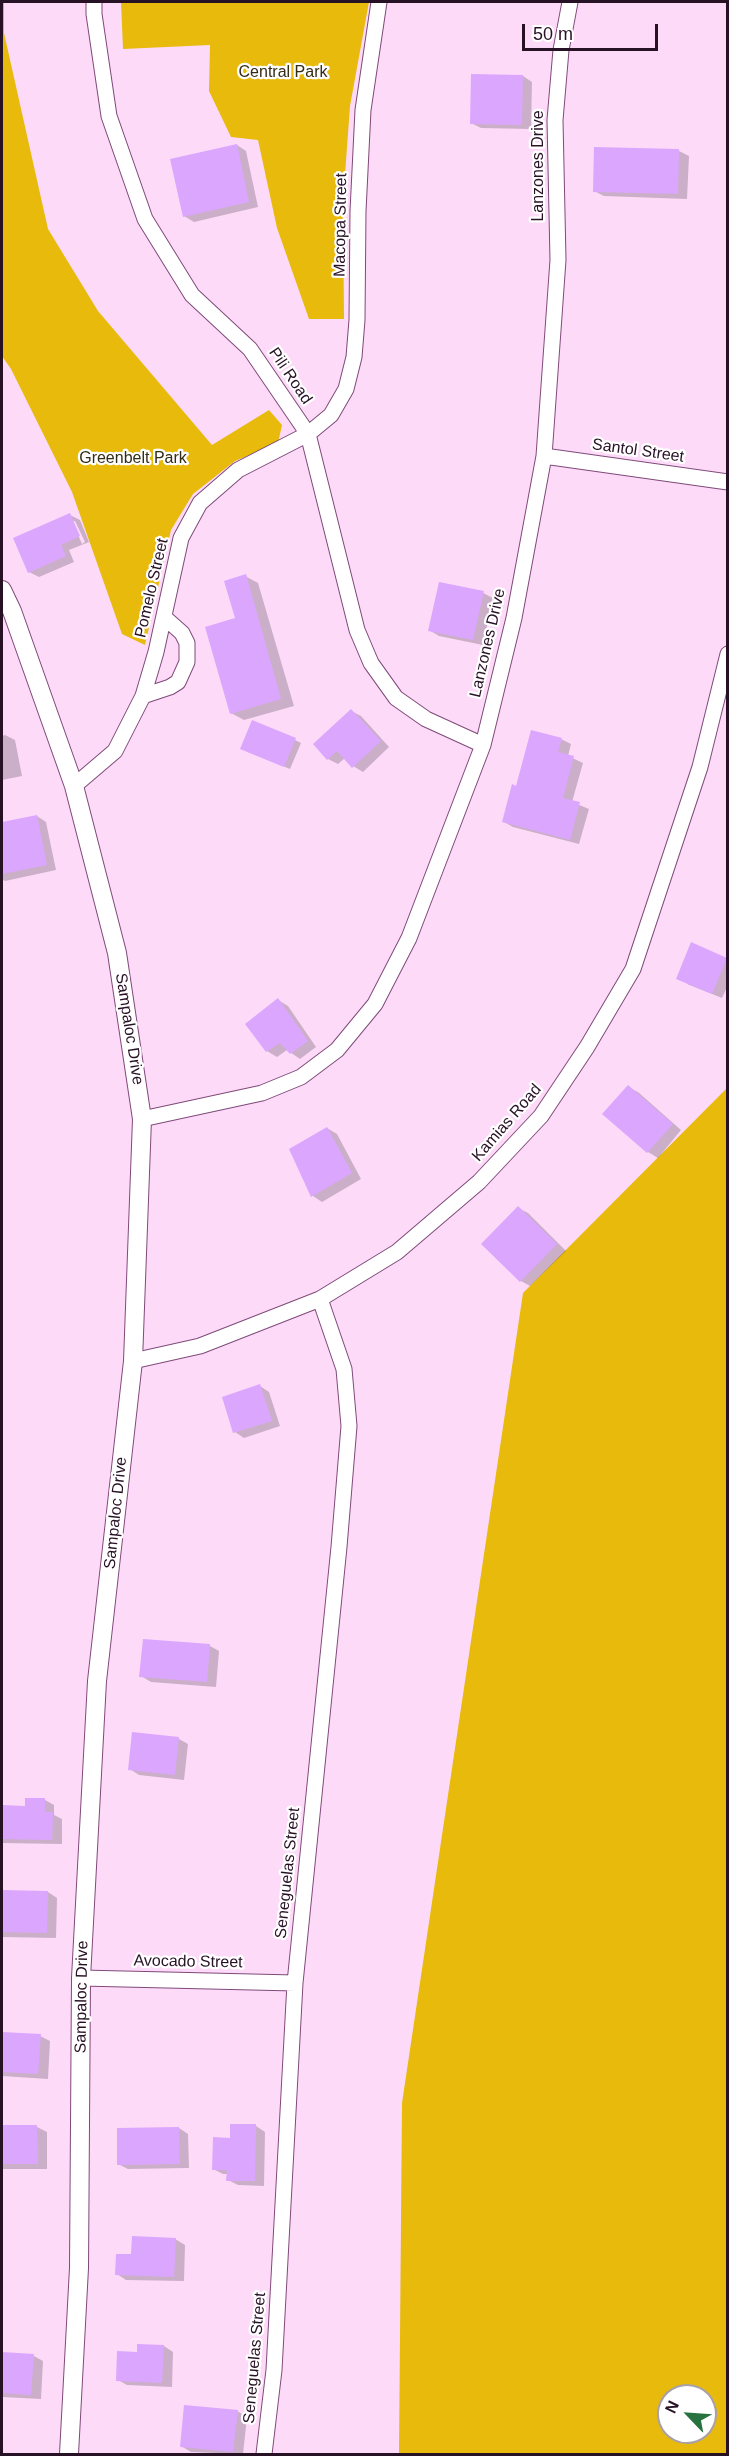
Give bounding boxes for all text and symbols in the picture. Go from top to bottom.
scale bar [525,12,662,50]
text: 50 m [533,24,573,44]
park label: Central Park [239,63,327,83]
street label: Lanzones Drive [529,110,549,222]
street label: Macopa Street [330,173,352,277]
street label: Pili Road [264,344,316,408]
street label: Santol Street [591,435,685,467]
park label: Greenbelt Park [79,449,187,469]
street label: Pomelo Street [131,536,173,640]
street label: Lanzones Drive [466,587,510,699]
street label: Sampaloc Drive [111,972,147,1086]
street label: Kamias Road [468,1080,546,1166]
street label: Sampaloc Drive [101,1456,131,1570]
street label: Seneguelas Street [272,1807,304,1939]
street label: Sampaloc Drive [71,1940,93,2054]
street label: Avocado Street [133,1951,243,1973]
street label: Seneguelas Street [240,2292,270,2424]
north arrow [657,2384,717,2444]
text: N [662,2398,682,2416]

